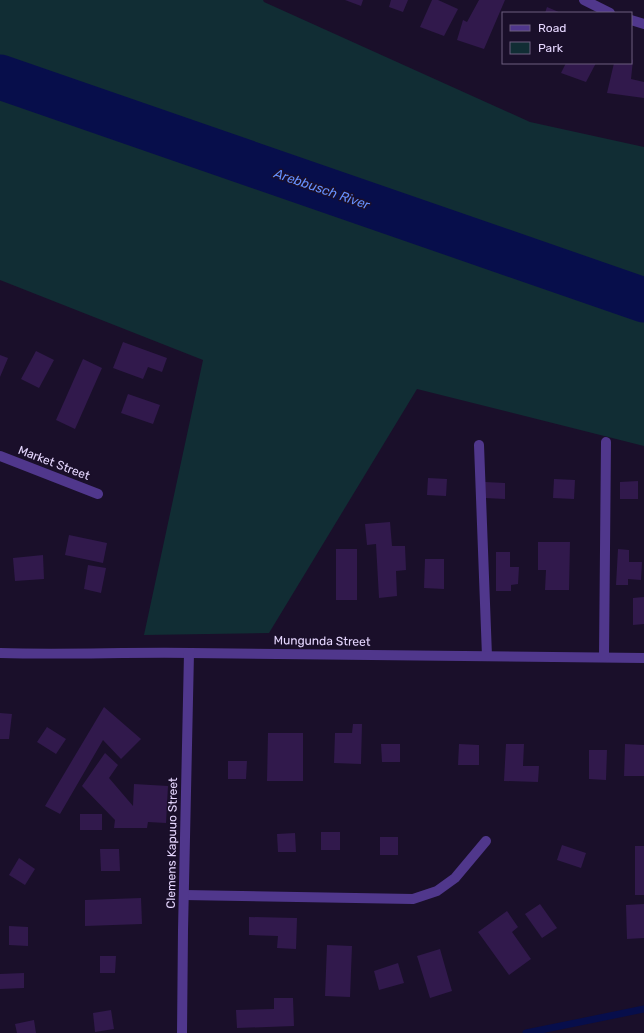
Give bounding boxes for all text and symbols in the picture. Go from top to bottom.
legend [502,12,632,64]
text: Road [538,21,566,35]
text: Park [538,41,564,55]
water label: Arebbusch River [271,165,373,213]
street label: Market Street [16,443,92,483]
street label: Mungunda Street [273,633,371,649]
street label: Clemens Kapuuo Street [164,777,180,909]

